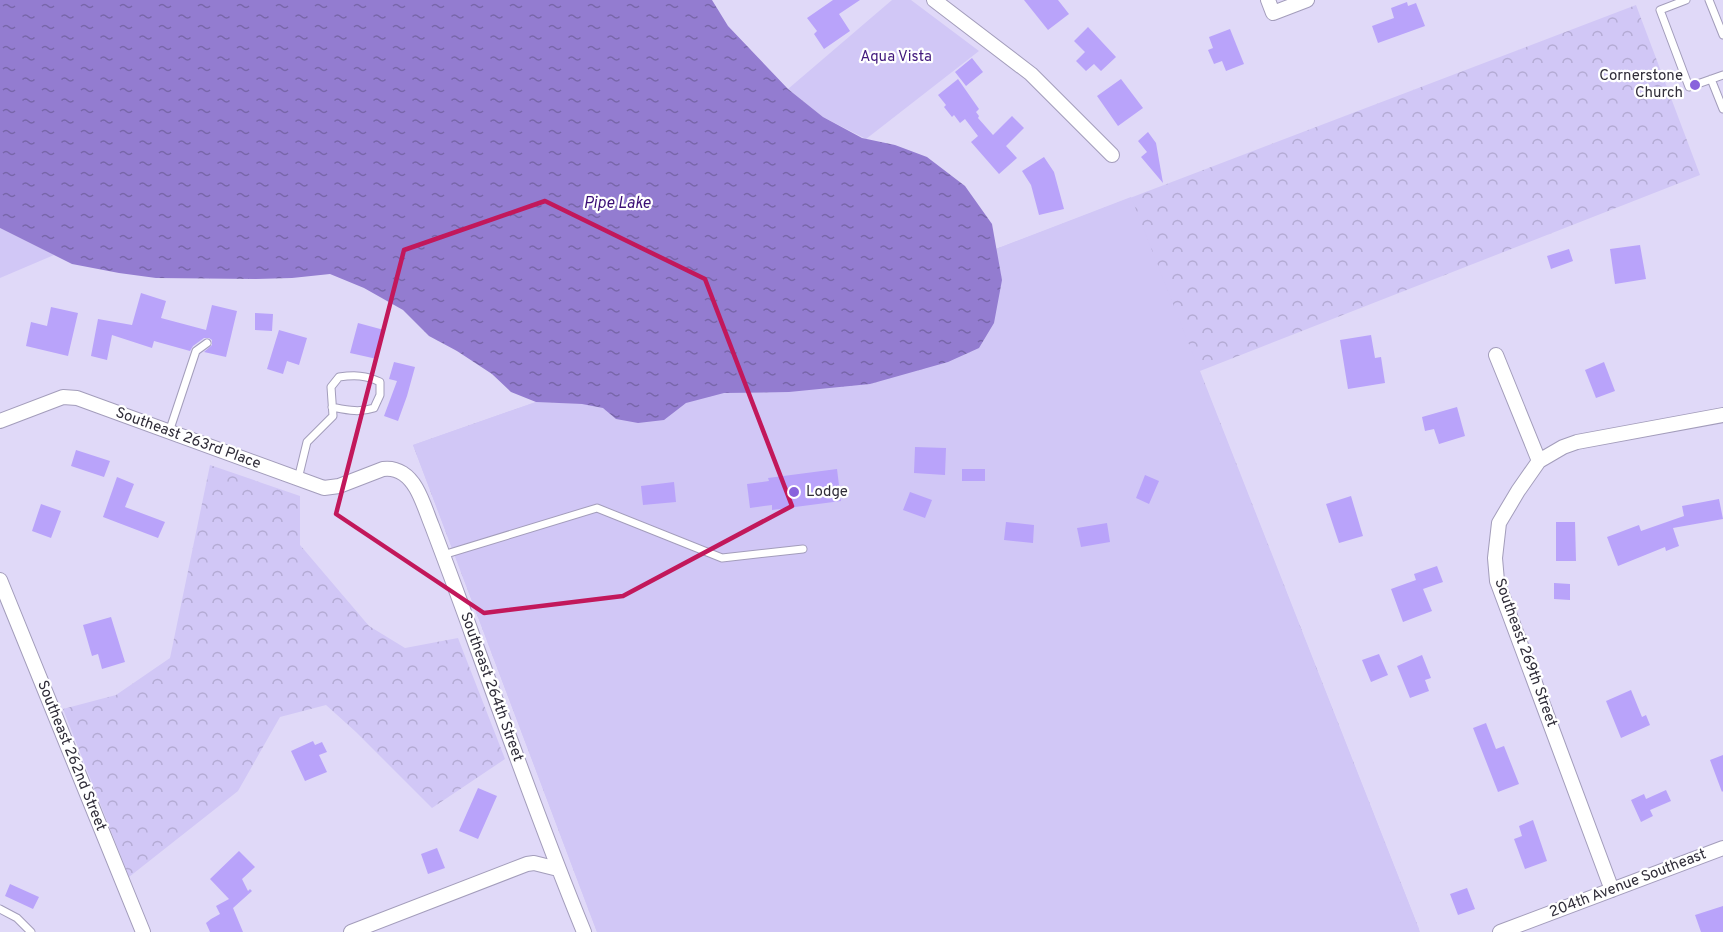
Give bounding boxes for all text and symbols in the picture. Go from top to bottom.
park label: Aqua Vista [860,48,932,67]
place label: Cornerstone Church [1599,67,1683,103]
marker: Cornerstone Church [1688,78,1702,92]
water label: Pipe Lake [584,194,651,214]
street label: Southeast 263rd Place [113,404,263,474]
place label: Lodge [806,483,848,502]
marker: Lodge [787,485,801,499]
street label: Southeast 269th Street [1489,576,1561,730]
street label: Southeast 264th Street [455,610,527,764]
street label: Southeast 262nd Street [32,678,110,834]
street label: 204th Avenue Southeast [1547,845,1709,923]

